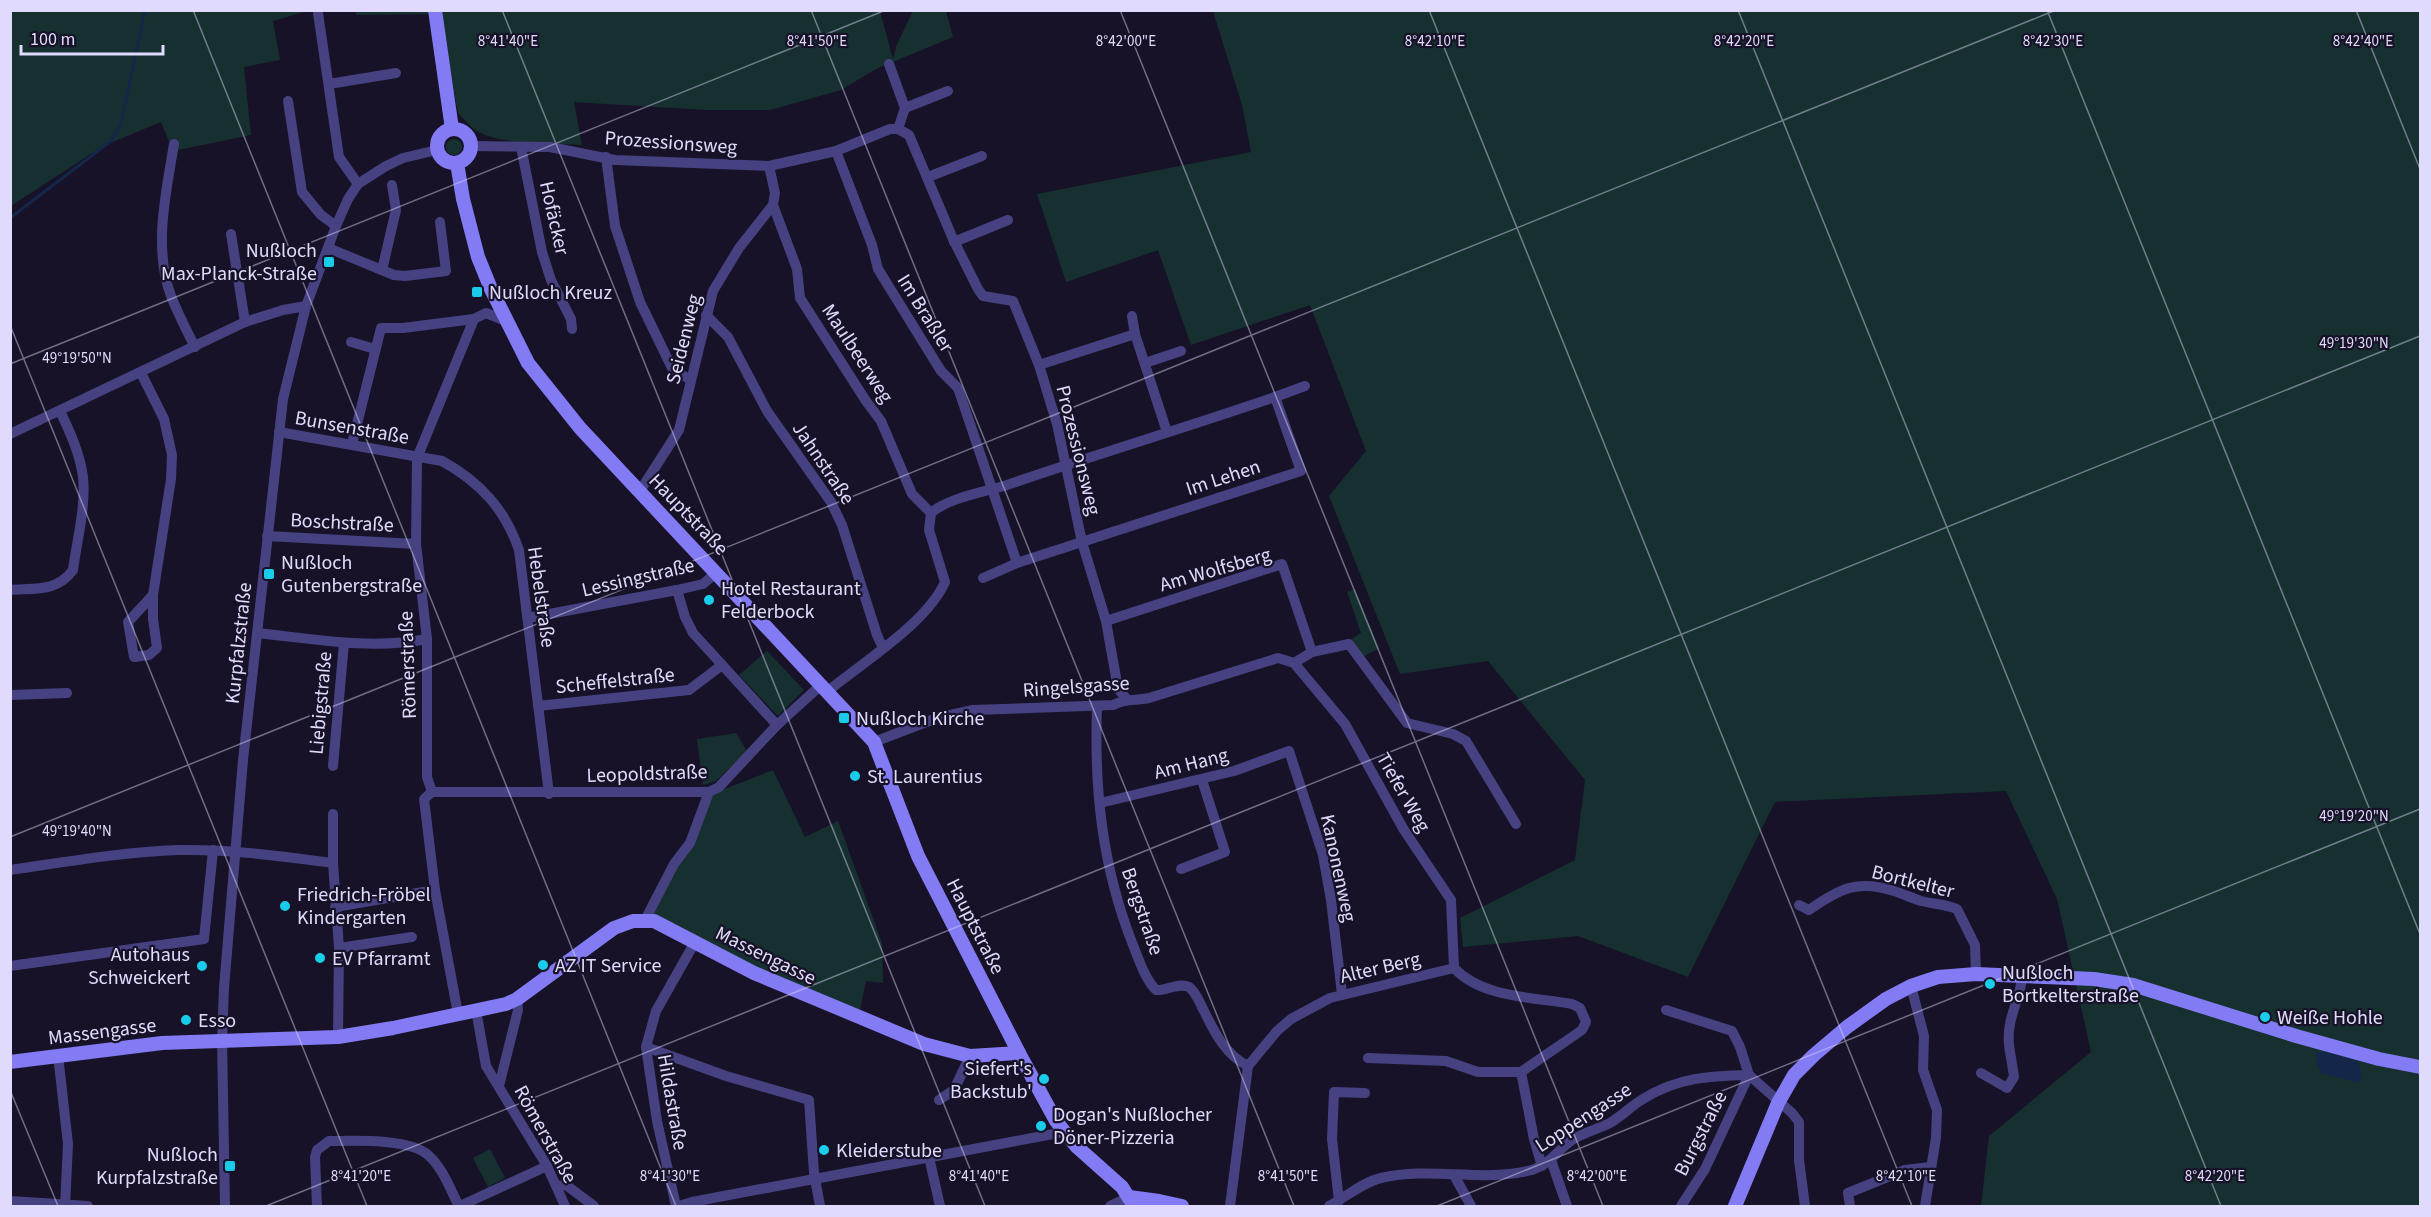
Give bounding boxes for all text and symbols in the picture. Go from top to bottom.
scale bar [21,18,164,56]
text: 100 m [30,27,75,52]
text: 8°41'40"E [478,31,538,52]
text: 8°41'50"E [787,31,847,52]
text: 8°42'00"E [1096,31,1156,52]
text: 8°42'10"E [1405,31,1465,52]
text: 8°42'20"E [1714,31,1774,52]
text: 8°42'30"E [2023,31,2083,52]
text: 8°42'40"E [2333,31,2393,52]
street label: Prozessionsweg [604,124,738,162]
street label: Hofäcker [532,179,576,258]
place label: Nußloch Max-Planck-Straße [161,237,317,288]
marker: Nußloch Max-Planck-Straße [322,255,336,269]
street label: Im Braßler [890,269,960,358]
place label: Nußloch Kreuz [489,279,612,307]
marker: Nußloch Kreuz [470,285,484,299]
street label: Seidenweg [659,291,709,387]
street label: Maulbeerweg [815,299,900,409]
text: 49°19'30"N [2319,333,2389,354]
text: 49°19'50"N [42,348,112,369]
street label: Prozessionsweg [1048,382,1108,518]
street label: Bunsenstraße [292,404,411,452]
street label: Jahnstraße [785,417,861,510]
street label: Im Lehen [1182,453,1264,503]
street label: Hauptstraße [642,468,735,562]
street label: Boschstraße [289,506,395,540]
street label: Am Wolfsberg [1156,541,1274,599]
street label: Hebelstraße [520,545,562,650]
place label: Nußloch Gutenbergstraße [281,549,422,600]
street label: Lessingstraße [579,551,697,605]
marker: Nußloch Gutenbergstraße [262,567,276,581]
place label: Hotel Restaurant Felderbock [721,575,861,626]
street label: Kurpfalzstraße [219,581,259,705]
marker: Hotel Restaurant Felderbock [702,593,716,607]
street label: Römerstraße [392,610,424,719]
street label: Liebigstraße [303,650,339,756]
street label: Scheffelstraße [554,661,676,701]
street label: Ringelsgasse [1022,669,1130,705]
place label: Nußloch Kirche [856,705,985,733]
marker: Nußloch Kirche [837,711,851,725]
street label: Am Hang [1151,741,1231,787]
street label: Tiefer Weg [1369,748,1437,837]
street label: Leopoldstraße [586,758,708,790]
place label: St. Laurentius [867,763,982,791]
marker: St. Laurentius [848,769,862,783]
text: 49°19'20"N [2319,806,2389,827]
street label: Kanonenweg [1313,812,1363,925]
text: 49°19'40"N [42,821,112,842]
street label: Bortkelter [1869,858,1957,906]
street label: Bergstraße [1114,864,1170,959]
street label: Hauptstraße [939,874,1011,979]
place label: Friedrich-Fröbel Kindergarten [297,881,431,932]
marker: Friedrich-Fröbel Kindergarten [278,899,292,913]
street label: Massengasse [711,919,821,992]
place label: Autohaus Schweickert [88,941,190,992]
place label: EV Pfarramt [332,945,431,973]
street label: Alter Berg [1337,945,1423,991]
marker: EV Pfarramt [313,951,327,965]
place label: AZ IT Service [555,952,661,980]
marker: AZ IT Service [536,958,550,972]
marker: Autohaus Schweickert [195,959,209,973]
place label: Nußloch Bortkelterstraße [2002,959,2139,1010]
marker: Nußloch Bortkelterstraße [1983,977,1997,991]
place label: Weiße Hohle [2277,1004,2383,1032]
place label: Esso [198,1007,236,1035]
marker: Weiße Hohle [2258,1010,2272,1024]
street label: Massengasse [46,1011,158,1053]
marker: Esso [179,1013,193,1027]
street label: Hildastraße [650,1052,694,1152]
place label: Siefert's Backstub' [950,1055,1032,1106]
marker: Siefert's Backstub' [1037,1072,1051,1086]
street label: Loppengasse [1530,1076,1637,1160]
street label: Römerstraße [507,1080,584,1189]
street label: Burgstraße [1667,1086,1734,1181]
place label: Dogan's Nußlocher Döner-Pizzeria [1053,1101,1212,1152]
marker: Dogan's Nußlocher Döner-Pizzeria [1034,1119,1048,1133]
place label: Kleiderstube [836,1137,942,1165]
place label: Nußloch Kurpfalzstraße [96,1141,218,1192]
marker: Kleiderstube [817,1143,831,1157]
marker: Nußloch Kurpfalzstraße [223,1159,237,1173]
text: 8°41'20"E [331,1166,391,1187]
text: 8°41'30"E [640,1166,700,1187]
text: 8°41'40"E [949,1166,1009,1187]
text: 8°41'50"E [1258,1166,1318,1187]
text: 8°42'00"E [1567,1166,1627,1187]
text: 8°42'10"E [1876,1166,1936,1187]
text: 8°42'20"E [2185,1166,2245,1187]

